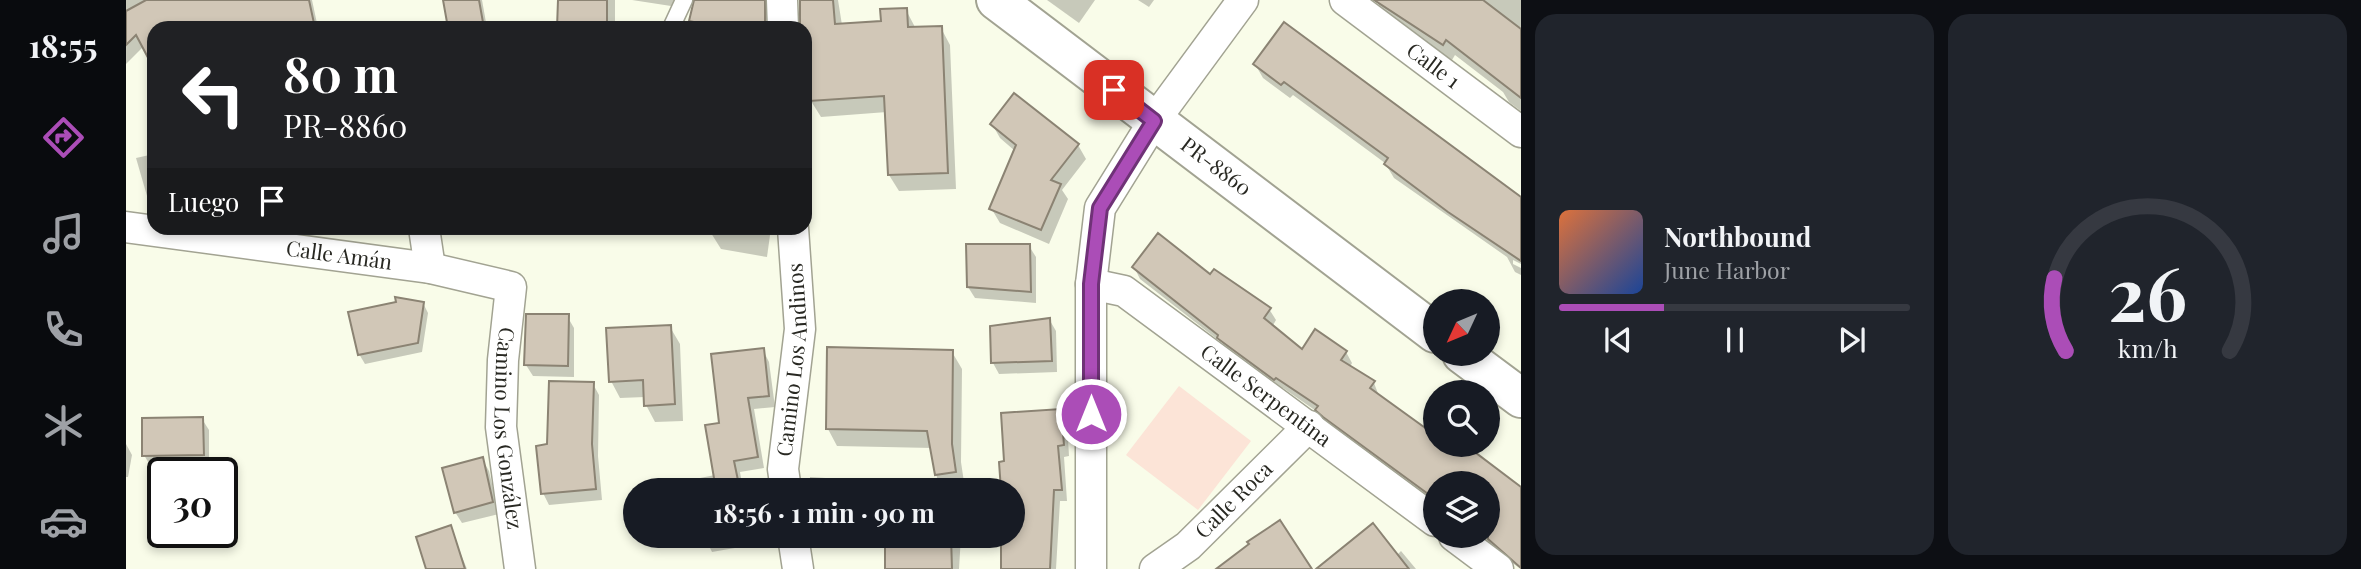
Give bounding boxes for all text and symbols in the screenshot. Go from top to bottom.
text: 18:55 [29,23,97,66]
street label: Calle 1 [1402,35,1467,94]
text: 80 m [283,40,398,105]
icon: left [168,49,259,140]
pin [1084,60,1144,120]
icon: arrive [1095,71,1133,109]
text: PR-8860 [283,103,407,146]
icon: directions [39,113,88,162]
street label: PR-8860 [1176,129,1258,201]
icon: arrive [253,182,291,220]
text: Luego [168,184,239,219]
icon: music [39,209,88,258]
text: Northbound [1664,219,1811,254]
street label: Calle Amán [285,233,395,275]
text: 26 [2108,242,2187,339]
text: June Harbor [1664,254,1790,285]
street label: Camino Los Andinos [769,262,812,458]
north arrow [1423,289,1500,366]
map controls [1423,289,1500,548]
icon: phone [39,305,88,354]
icon: previous [1599,321,1637,359]
icon: pause [1716,321,1754,359]
icon: next [1833,321,1871,359]
street label: Camino Los González [489,326,531,531]
text: km/h [2118,330,2178,363]
street label: Calle Serpentina [1196,337,1338,452]
position arrow [1054,377,1128,451]
button: search [1423,380,1500,457]
icon: climate [39,401,88,450]
street label: Calle Roca [1188,454,1278,544]
speed limit sign: 30 [147,457,238,548]
button: layers [1423,471,1500,548]
text: 18:56 · 1 min · 90 m [713,495,935,530]
icon: car [39,497,88,546]

